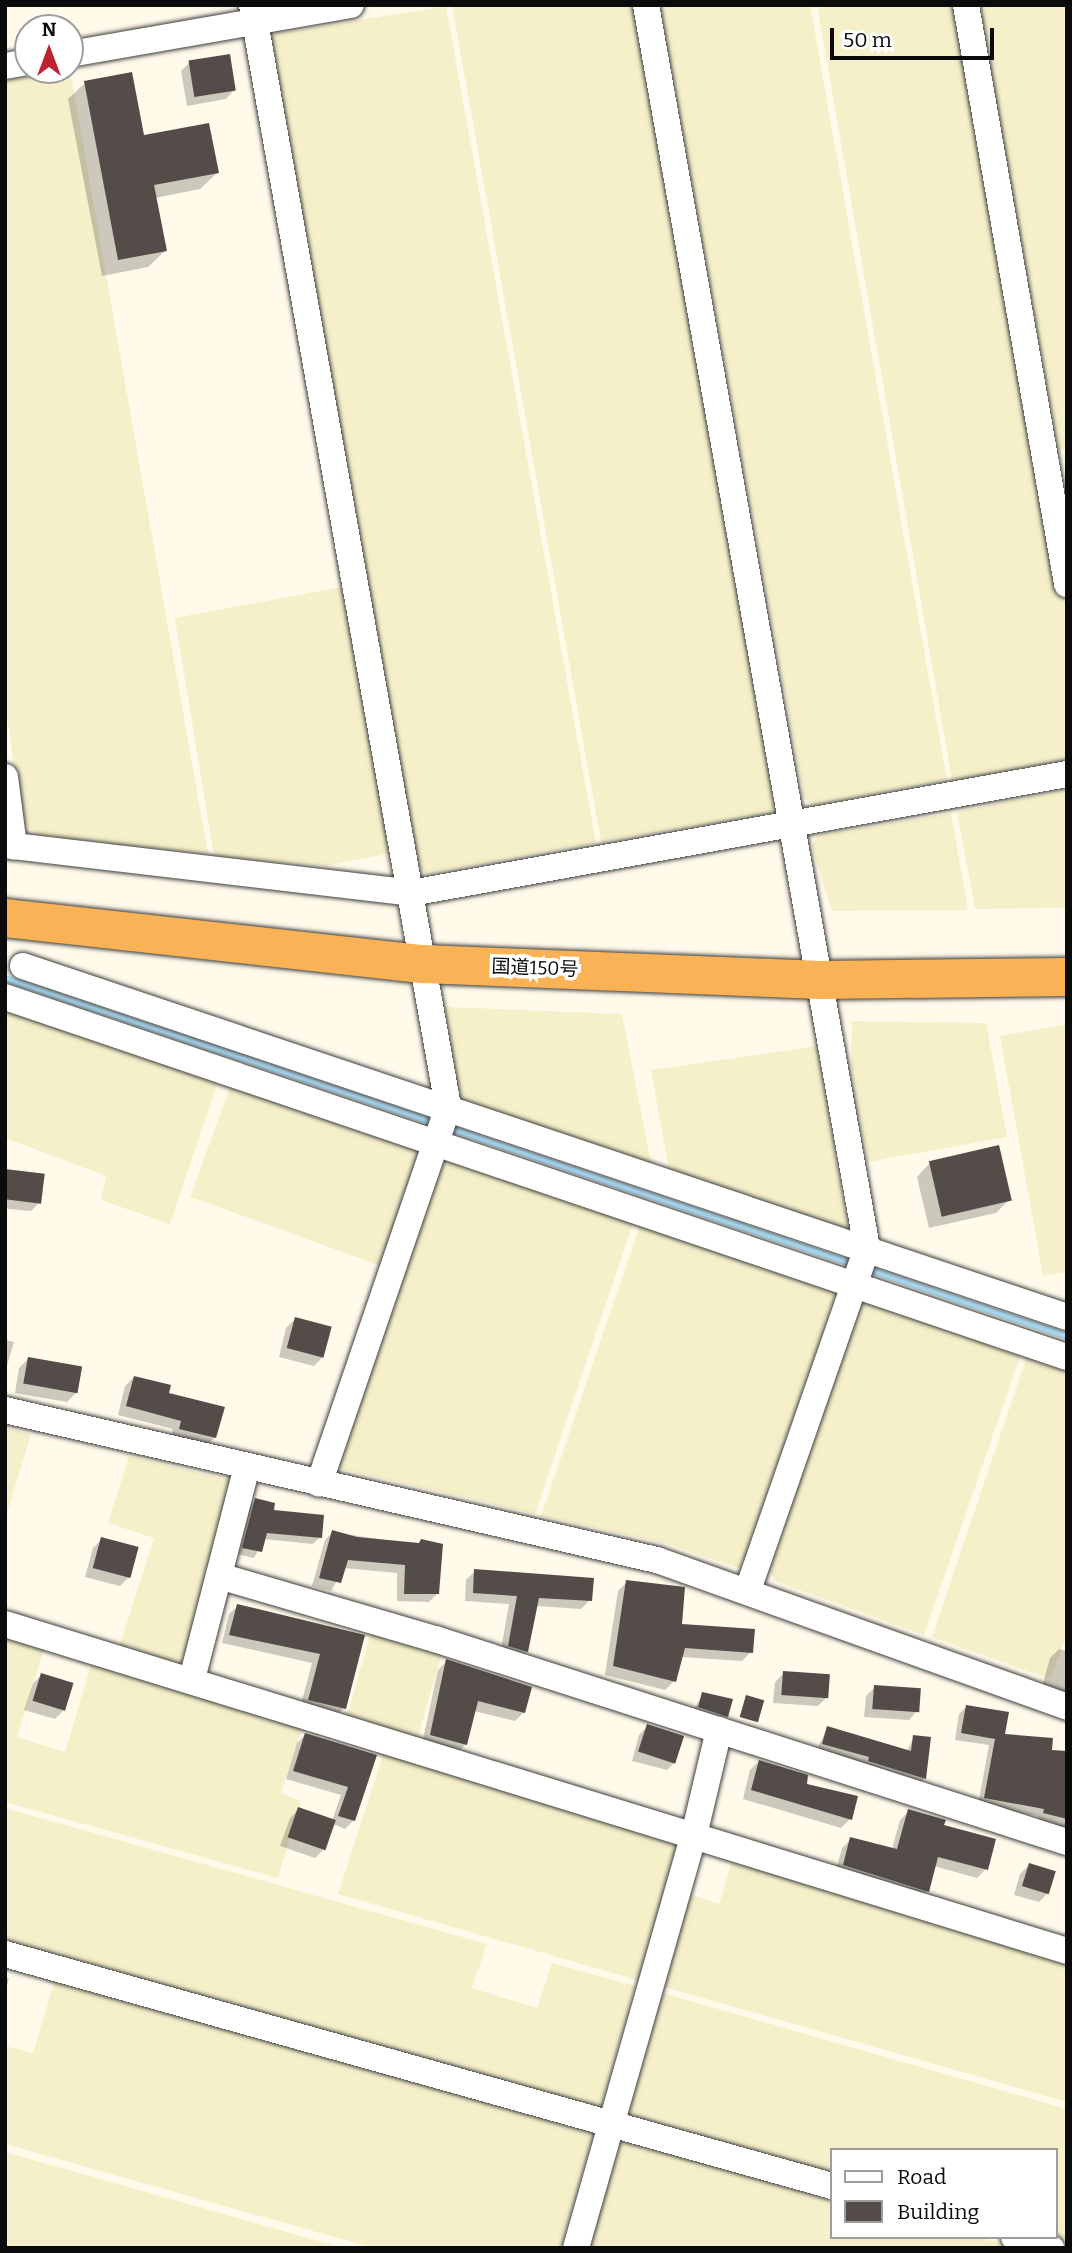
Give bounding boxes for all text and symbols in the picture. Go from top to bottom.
north arrow [14,14,84,84]
scale bar [834,14,998,58]
text: N [42,18,56,41]
text: 50 m [843,27,892,53]
street label: 国道150号 [491,955,579,981]
legend [830,2148,1058,2239]
text: Road [897,2164,946,2190]
text: Building [897,2199,979,2225]

